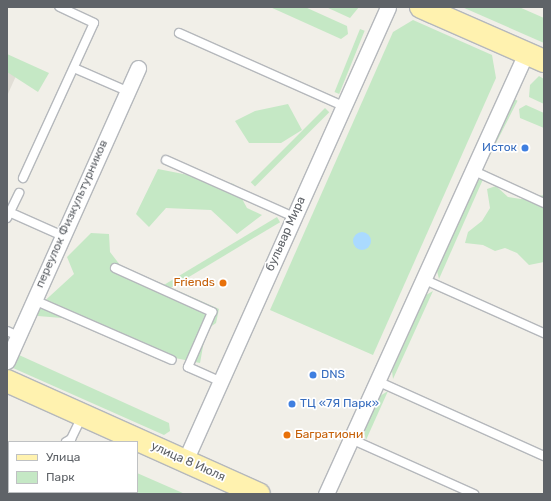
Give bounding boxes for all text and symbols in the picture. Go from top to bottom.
street label: переулок Физкультурников [33,138,111,290]
place label: Исток [482,141,517,155]
marker: Исток [520,143,530,153]
street label: бульвар Мира [263,194,309,274]
place label: Friends [173,276,215,290]
marker: Friends [218,278,228,288]
place label: DNS [321,368,345,382]
marker: DNS [308,370,318,380]
place label: ТЦ «7Я Парк» [300,397,379,411]
marker: ТЦ «7Я Парк» [287,399,297,409]
place label: Багратиони [295,428,363,442]
marker: Багратиони [282,430,292,440]
street label: улица 8 Июля [149,439,227,485]
legend [8,441,138,493]
text: Улица [46,450,80,464]
text: Парк [46,470,75,484]

